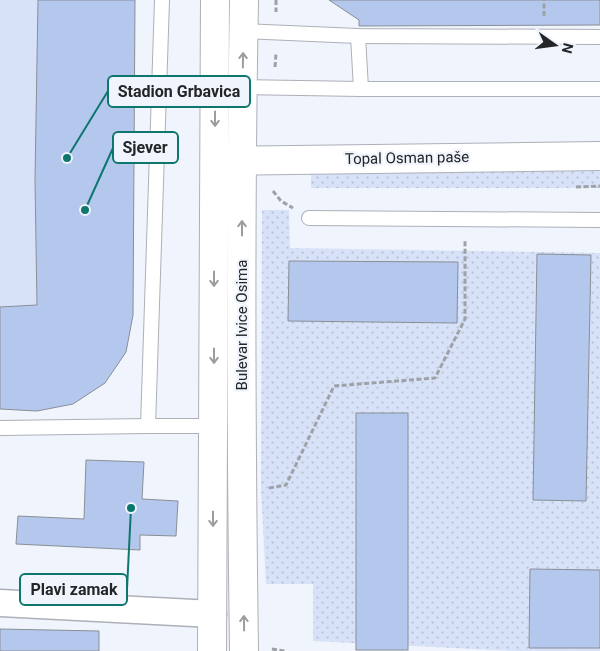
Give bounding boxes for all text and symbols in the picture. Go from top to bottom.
north arrow [530,20,580,70]
text: N [559,41,577,55]
one-way arrow [238,52,248,68]
callout: Stadion Grbavica [108,76,250,107]
text: Stadion Grbavica [118,82,241,101]
one-way arrow [210,110,220,126]
callout: Sjever [113,132,178,163]
text: Sjever [122,138,168,157]
street label: Topal Osman paše [345,148,469,168]
one-way arrow [237,220,247,236]
street label: Bulevar Ivice Osima [233,260,251,390]
one-way arrow [209,271,219,287]
one-way arrow [209,348,219,364]
one-way arrow [208,510,218,526]
callout: Plavi zamak [20,574,127,605]
text: Plavi zamak [31,580,118,599]
one-way arrow [239,615,249,632]

